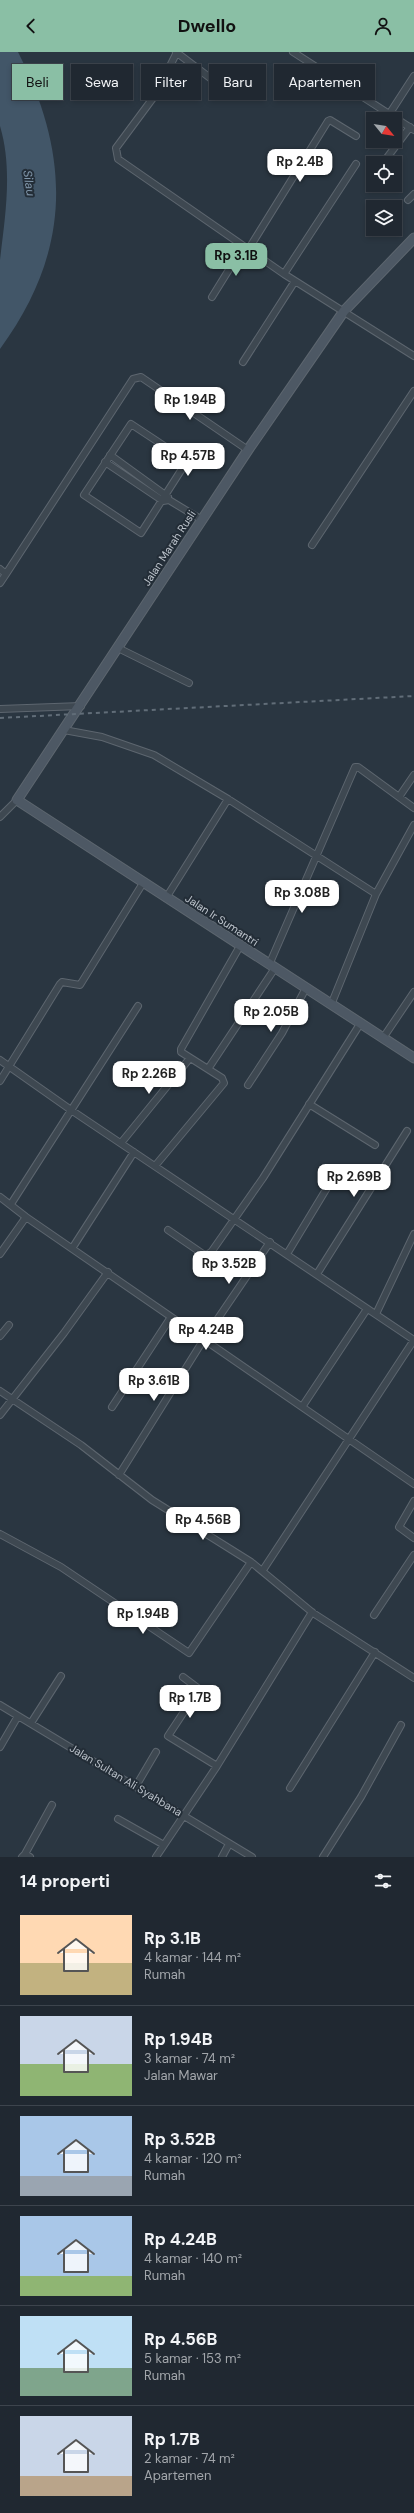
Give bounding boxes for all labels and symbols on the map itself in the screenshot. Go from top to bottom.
north arrow [366,112,402,148]
pin: Rp 2.4B [263,149,337,183]
water label: Silau [19,169,39,197]
pin: Rp 3.1B [199,243,273,277]
pin: Rp 1.94B [149,387,231,421]
pin: Rp 4.57B [147,443,229,477]
street label: Jalan Marah Rusli [139,508,199,588]
pin: Rp 3.08B [261,880,343,914]
street label: Jalan Ir Sumantri [183,891,261,949]
pin: Rp 2.05B [230,999,312,1033]
pin: Rp 2.26B [108,1061,190,1095]
pin: Rp 2.69B [313,1164,395,1198]
pin: Rp 3.52B [188,1251,270,1285]
pin: Rp 4.24B [165,1317,247,1351]
pin: Rp 3.61B [113,1368,195,1402]
pin: Rp 4.56B [162,1507,244,1541]
pin: Rp 1.94B [102,1601,184,1635]
pin: Rp 1.7B [153,1685,227,1719]
street label: Jalan Sultan Ali Syahbana [67,1741,185,1819]

